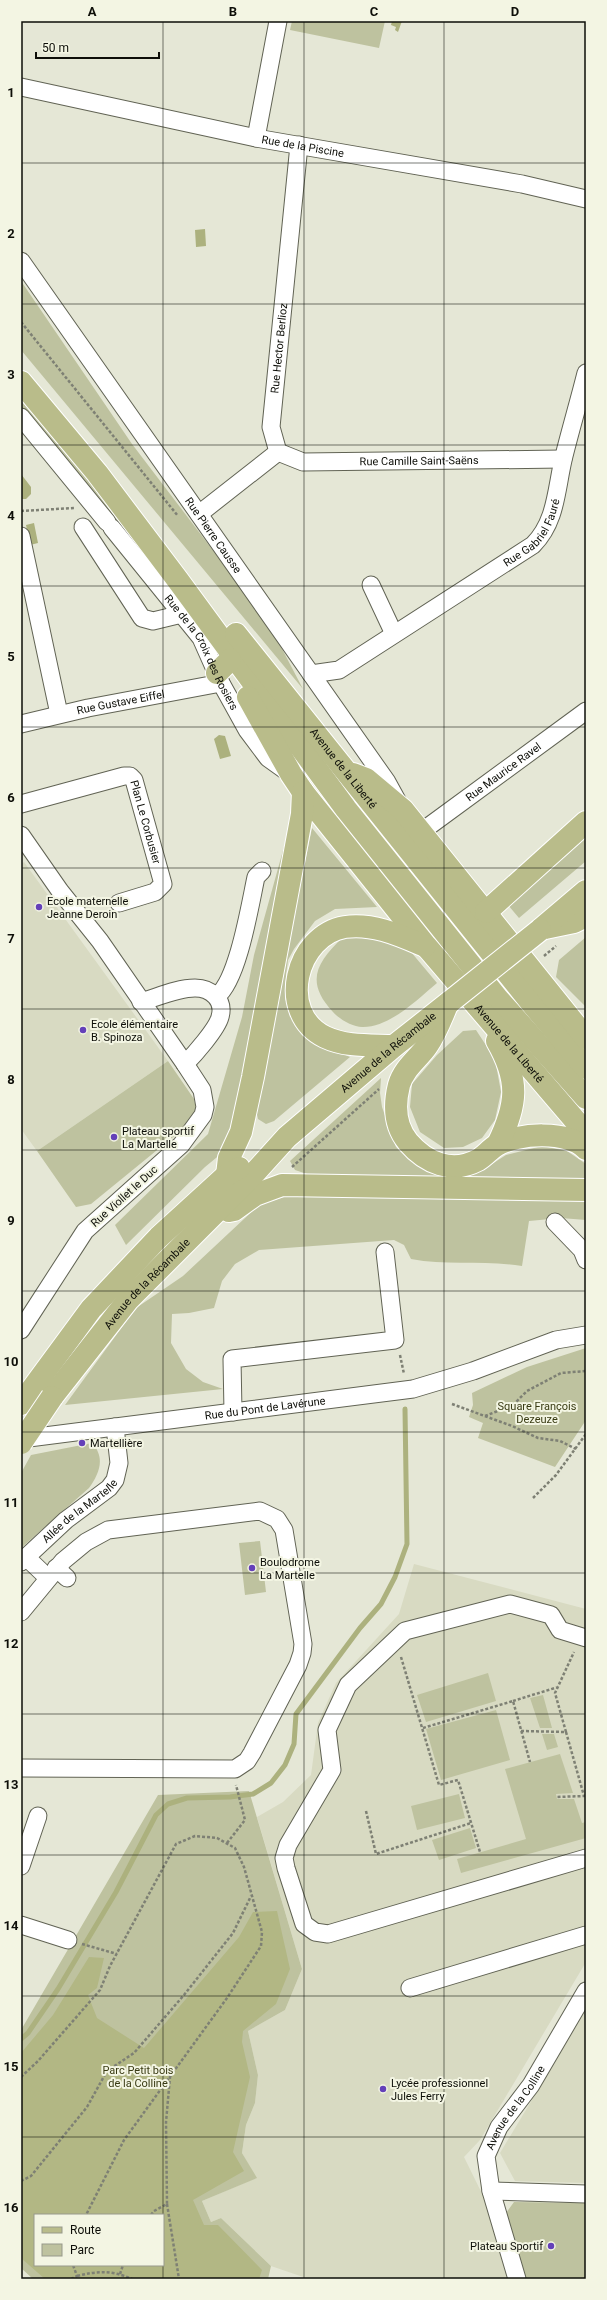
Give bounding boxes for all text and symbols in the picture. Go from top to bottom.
text: A [88,4,97,19]
text: B [229,4,237,19]
text: C [370,4,379,19]
text: D [511,4,519,19]
scale bar [36,34,159,60]
text: 50 m [42,41,69,55]
text: 1 [7,85,15,100]
street label: Rue de la Piscine [261,133,345,160]
text: 2 [7,226,15,241]
street label: Rue Hector Berlioz [268,302,290,394]
text: 3 [7,367,15,382]
street label: Rue Camille Saint-Saëns [360,454,479,468]
street label: Rue Pierre Causse [182,495,244,576]
street label: Rue Gabriel Fauré [501,497,562,569]
text: 4 [7,508,15,523]
street label: Rue de la Croix des Rosiers [162,592,241,713]
text: 5 [7,649,15,664]
street label: Rue Gustave Eiffel [75,688,166,717]
street label: Avenue de la Liberté [307,726,379,811]
street label: Rue Maurice Ravel [463,740,544,804]
street label: Plan Le Corbusier [127,779,163,866]
text: 6 [7,790,15,805]
place label: Ecole maternelle Jeanne Deroin [47,895,128,921]
marker: Ecole maternelle Jeanne Deroin [34,902,44,912]
text: 7 [7,931,15,946]
street label: Avenue de la Liberté [472,1002,546,1086]
street label: Avenue de la Récambale [338,1009,439,1096]
place label: Ecole élémentaire B. Spinoza [91,1018,178,1044]
marker: Ecole élémentaire B. Spinoza [78,1025,88,1035]
text: 8 [7,1072,15,1087]
place label: Plateau sportif La Martelle [122,1125,194,1151]
marker: Plateau sportif La Martelle [109,1132,119,1142]
street label: Rue Viollet le Duc [88,1163,160,1230]
text: 9 [7,1213,15,1228]
street label: Avenue de la Récambale [102,1236,193,1332]
text: 10 [4,1354,18,1369]
street label: Rue du Pont de Lavérune [204,1394,326,1423]
park label: Square François Dezeuze [498,1400,577,1426]
place label: Martellière [90,1437,142,1450]
marker: Martellière [77,1438,87,1448]
street label: Allée de la Martelle [40,1477,120,1546]
text: 11 [4,1495,18,1510]
place label: Boulodrome La Martelle [260,1556,320,1582]
marker: Boulodrome La Martelle [247,1563,257,1573]
text: 12 [4,1636,18,1651]
text: 13 [4,1777,18,1792]
text: 14 [4,1918,19,1933]
text: 15 [4,2059,18,2074]
street label: Avenue de la Colline [484,2063,548,2152]
park label: Parc Petit bois de la Colline [102,2064,174,2090]
place label: Lycée professionnel Jules Ferry [391,2077,488,2103]
marker: Lycée professionnel Jules Ferry [378,2084,388,2094]
text: 16 [4,2200,19,2215]
legend [34,2214,164,2266]
text: Route [70,2223,101,2237]
place label: Plateau Sportif [470,2240,543,2253]
marker: Plateau Sportif [546,2241,556,2251]
text: Parc [70,2243,94,2257]

